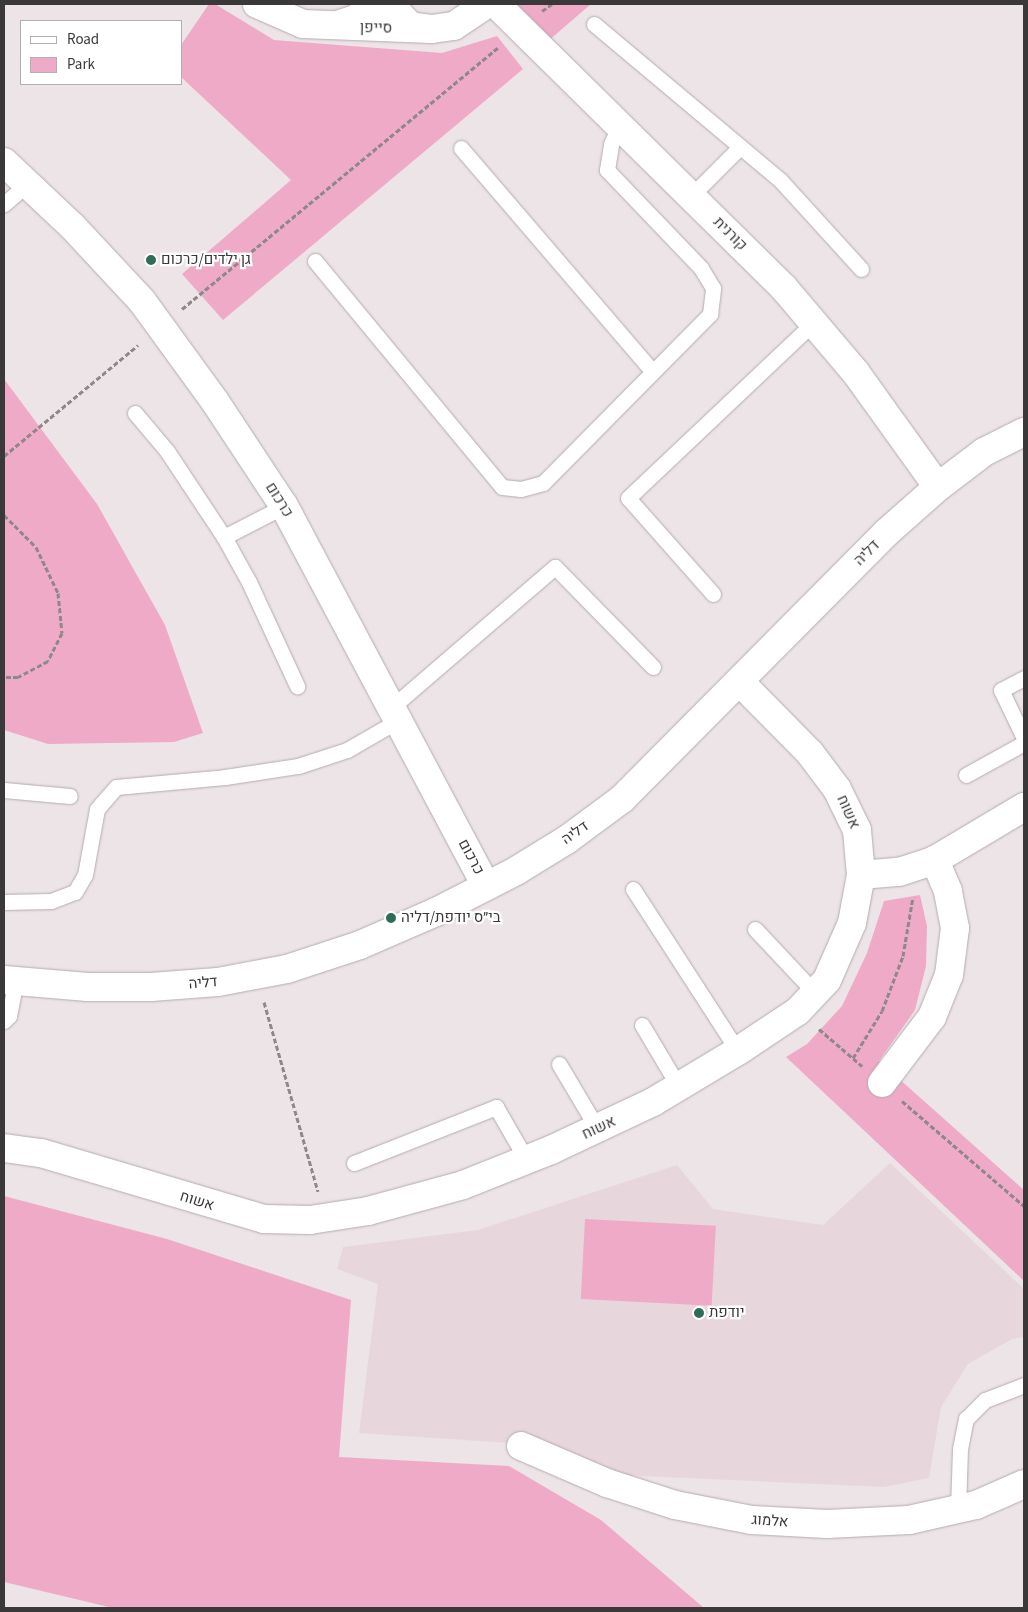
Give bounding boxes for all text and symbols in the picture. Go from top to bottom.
street label: סייפן [360,19,392,37]
legend [20,20,182,85]
text: Road [67,29,99,50]
text: Park [67,54,95,75]
street label: קורנית [709,213,751,255]
place label: גן ילדים/כרכום [161,251,251,269]
marker: גן ילדים/כרכום [145,254,157,266]
street label: כרכום [261,479,297,521]
street label: דליה [850,536,884,570]
street label: אשוח [833,792,863,832]
street label: דליה [558,817,592,849]
street label: כרכום [454,836,488,878]
place label: בי״ס יודפת/דליה [401,909,501,927]
marker: בי״ס יודפת/דליה [385,912,397,924]
street label: דליה [188,973,218,993]
street label: אשוח [579,1112,619,1144]
street label: אשוח [178,1187,216,1215]
place label: יודפת [709,1304,745,1322]
marker: יודפת [693,1307,705,1319]
street label: אלמוג [751,1511,789,1531]

